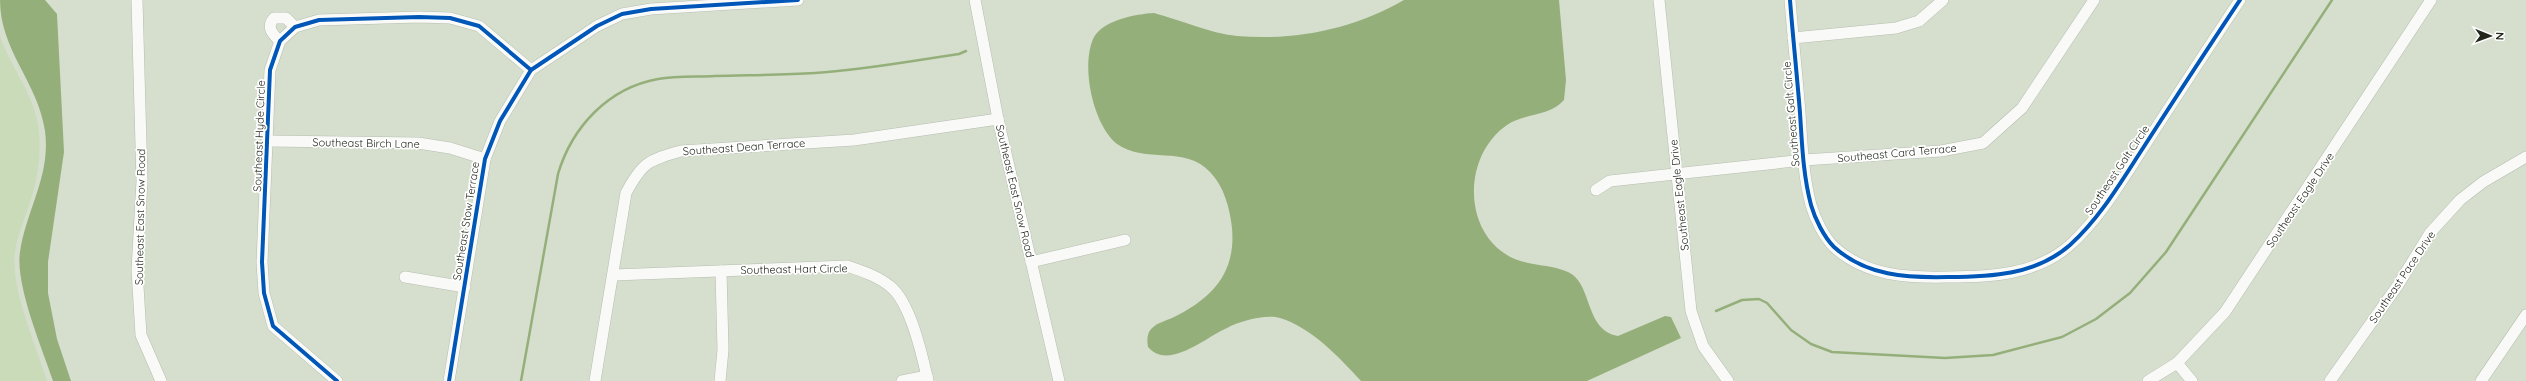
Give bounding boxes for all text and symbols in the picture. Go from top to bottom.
north arrow [2470,16,2510,56]
text: N [2493,32,2507,40]
street label: Southeast Galt Circle [1779,61,1803,167]
street label: Southeast Hyde Circle [250,80,268,192]
street label: Southeast Galt Circle [2082,122,2152,218]
street label: Southeast East Snow Road [993,123,1037,259]
street label: Southeast Birch Lane [312,135,420,151]
street label: Southeast Dean Terrace [682,136,806,158]
street label: Southeast Eagle Drive [1666,139,1692,251]
street label: Southeast Card Terrace [1837,141,1957,165]
street label: Southeast East Snow Road [132,149,148,285]
street label: Southeast Eagle Drive [2263,150,2337,250]
street label: Southeast Stow Terrace [450,161,482,281]
street label: Southeast Pace Drive [2366,228,2438,326]
street label: Southeast Hart Circle [740,261,848,277]

